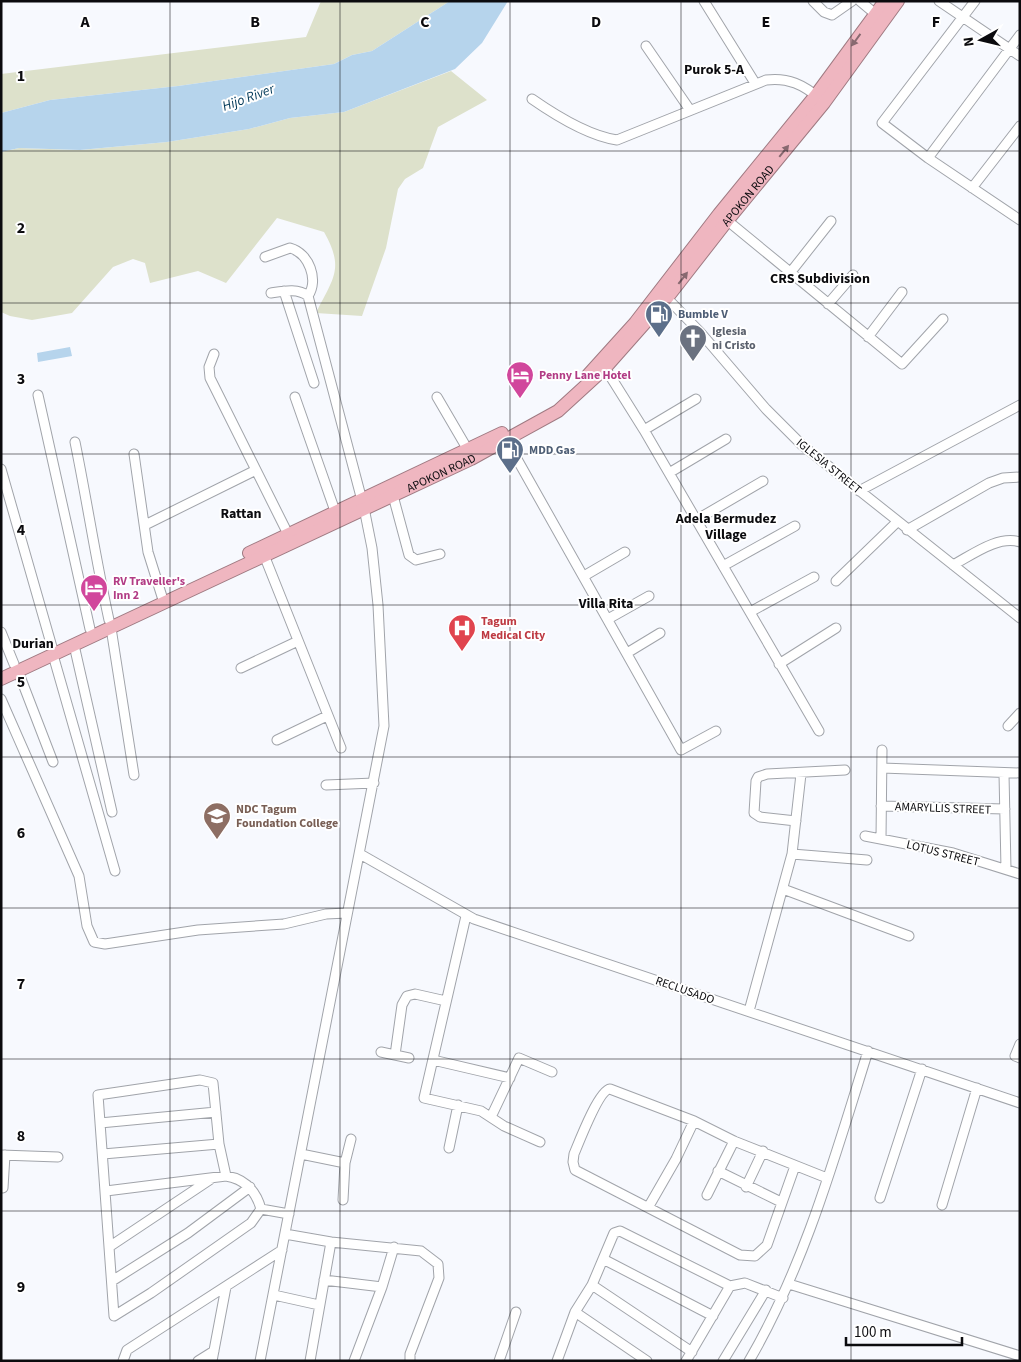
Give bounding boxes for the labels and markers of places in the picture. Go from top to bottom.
fuel station icon: Bumble V [644,299,674,338]
place label: Bumble V [678,306,728,323]
church icon: Iglesia ni Cristo [678,323,708,362]
place label: Iglesia ni Cristo [712,323,756,354]
hotel icon: Penny Lane Hotel [505,360,535,399]
place label: Penny Lane Hotel [539,367,632,384]
fuel station icon: MDD Gas [495,435,525,474]
place label: MDD Gas [529,442,575,459]
hotel icon: RV Traveller's Inn 2 [79,573,109,612]
place label: RV Traveller's Inn 2 [113,573,185,604]
hospital icon: Tagum Medical City [447,613,477,652]
place label: Tagum Medical City [481,613,546,644]
school or university icon: NDC Tagum Foundation College [202,801,232,840]
place label: NDC Tagum Foundation College [236,801,338,832]

